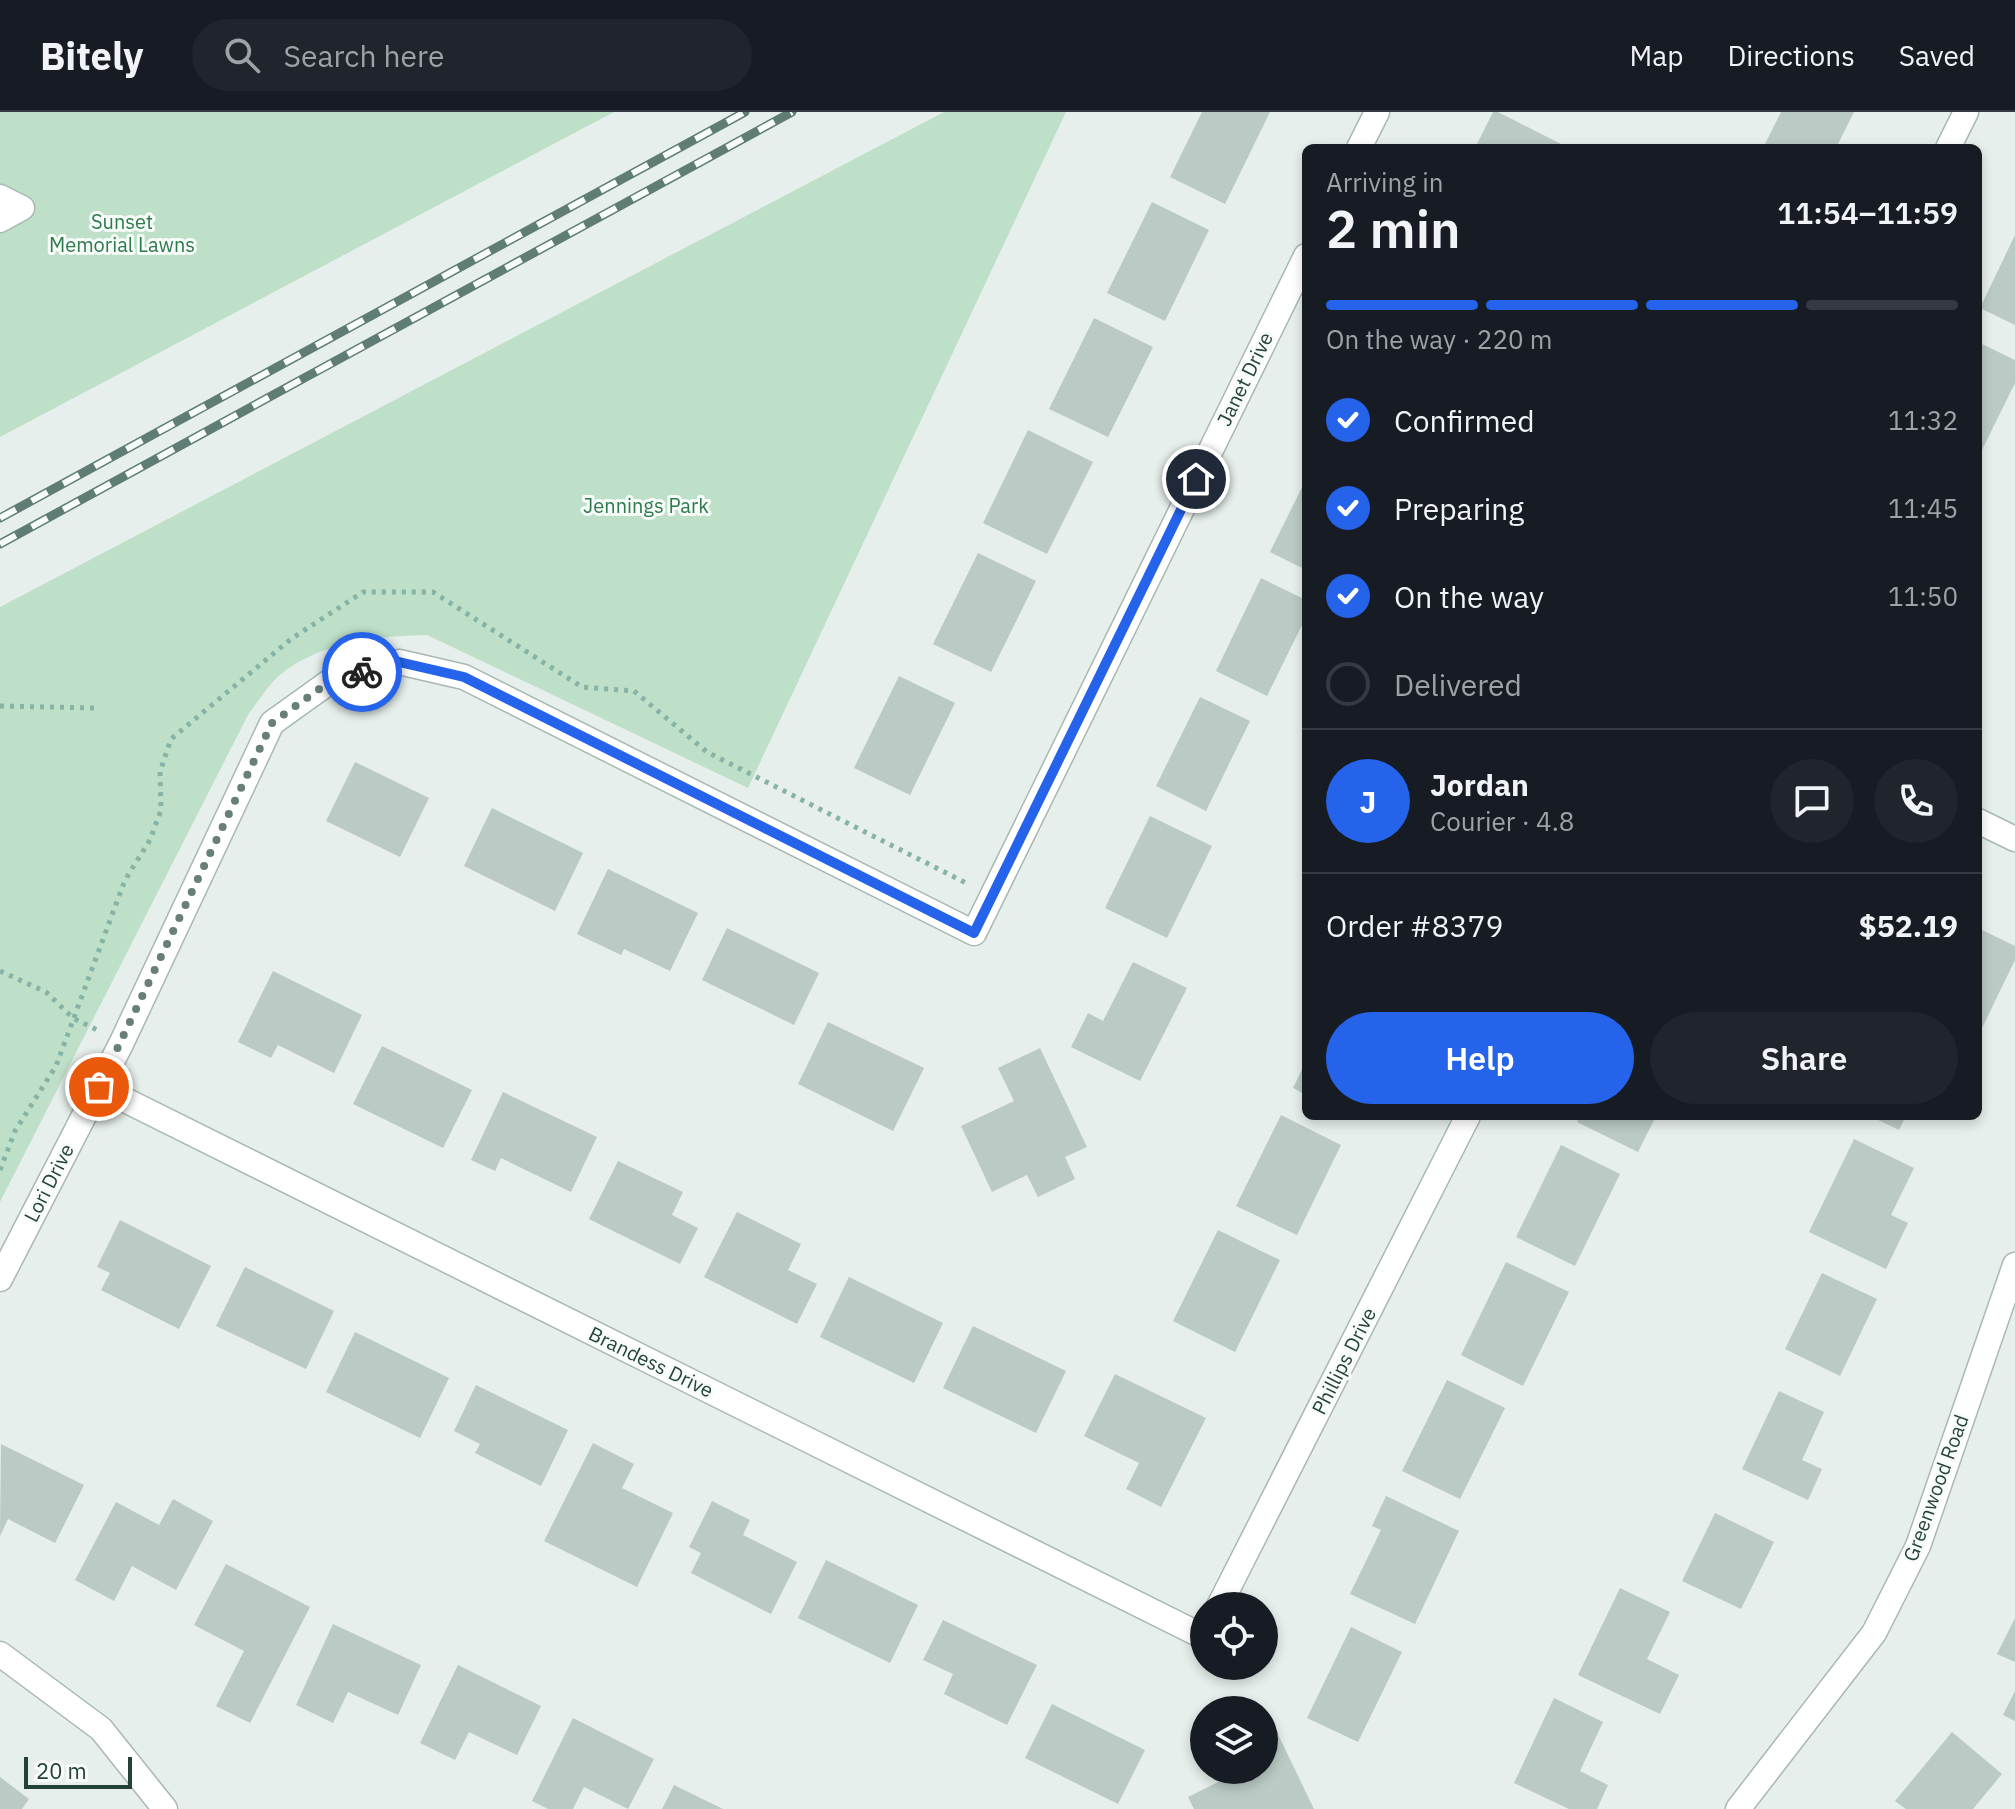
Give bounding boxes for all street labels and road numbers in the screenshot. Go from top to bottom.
street label: Janet Drive [1210,327,1279,430]
street label: Lori Drive [17,1139,80,1227]
street label: Phillips Drive [1305,1303,1382,1419]
street label: Brandess Drive [584,1320,718,1403]
street label: Greenwood Road [1896,1411,1975,1565]

